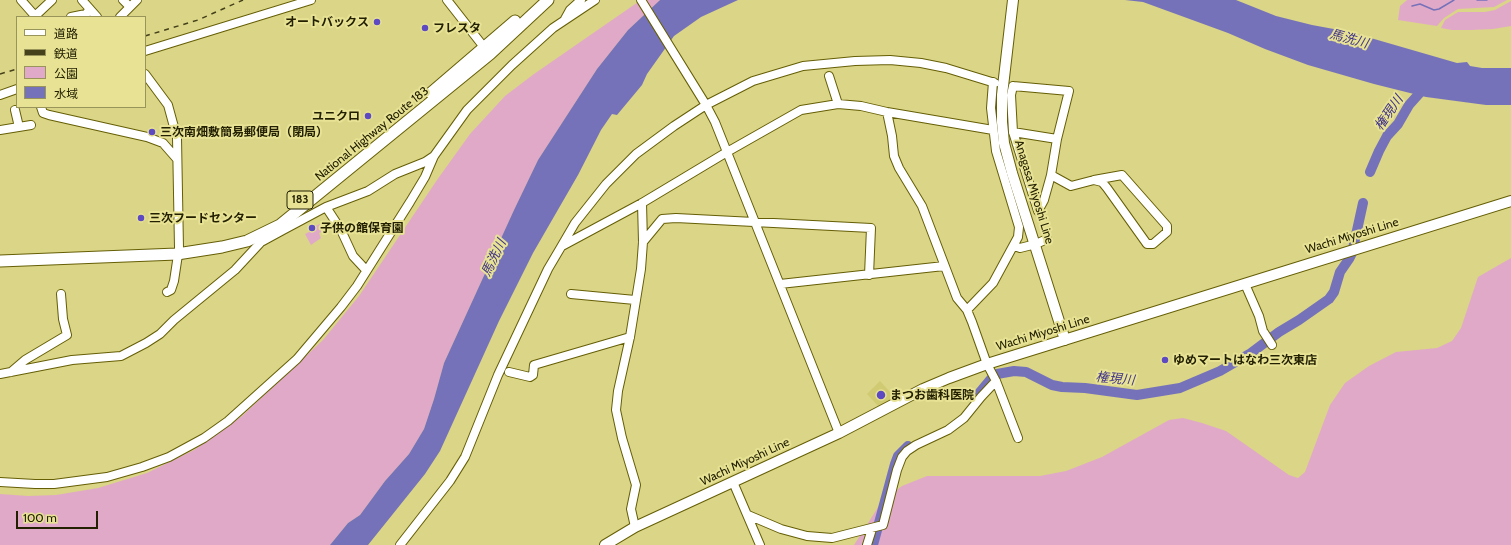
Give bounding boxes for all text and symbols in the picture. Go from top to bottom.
place label: オートバックス [285,15,369,29]
legend [16,16,146,108]
marker: オートバックス [372,17,382,27]
place label: フレスタ [433,21,481,35]
marker: フレスタ [420,23,430,33]
text: 道路 [54,26,78,41]
water label: 馬洗川 [1328,26,1370,52]
text: 鉄道 [54,46,78,61]
text: 公園 [54,66,78,81]
street label: National Highway Route 183 [312,84,432,184]
text: 水域 [54,86,78,101]
water label: 権現川 [1371,93,1407,133]
place label: ユニクロ [312,109,360,123]
marker: ユニクロ [363,111,373,121]
place label: 三次南畑敷簡易郵便局（閉局） [160,125,328,139]
marker: 三次南畑敷簡易郵便局（閉局） [147,127,157,137]
street label: Anagasa Miyoshi Line [1011,138,1057,246]
road number: 183 [287,191,313,209]
place label: 三次フードセンター [149,211,257,225]
marker: 三次フードセンター [136,213,146,223]
street label: Wachi Miyoshi Line [1304,215,1400,257]
place label: 子供の館保育園 [320,221,404,235]
marker: 子供の館保育園 [307,223,317,233]
water label: 馬洗川 [478,237,510,279]
street label: Wachi Miyoshi Line [995,312,1091,354]
place label: ゆめマートはなわ三次東店 [1173,353,1317,367]
marker: ゆめマートはなわ三次東店 [1160,355,1170,365]
water label: 権現川 [1095,370,1135,388]
place label: まつお歯科医院 [890,388,974,402]
marker: まつお歯科医院 [875,389,887,401]
street label: Wachi Miyoshi Line [698,435,792,489]
scale bar [18,503,100,529]
text: 100 m [23,510,57,525]

